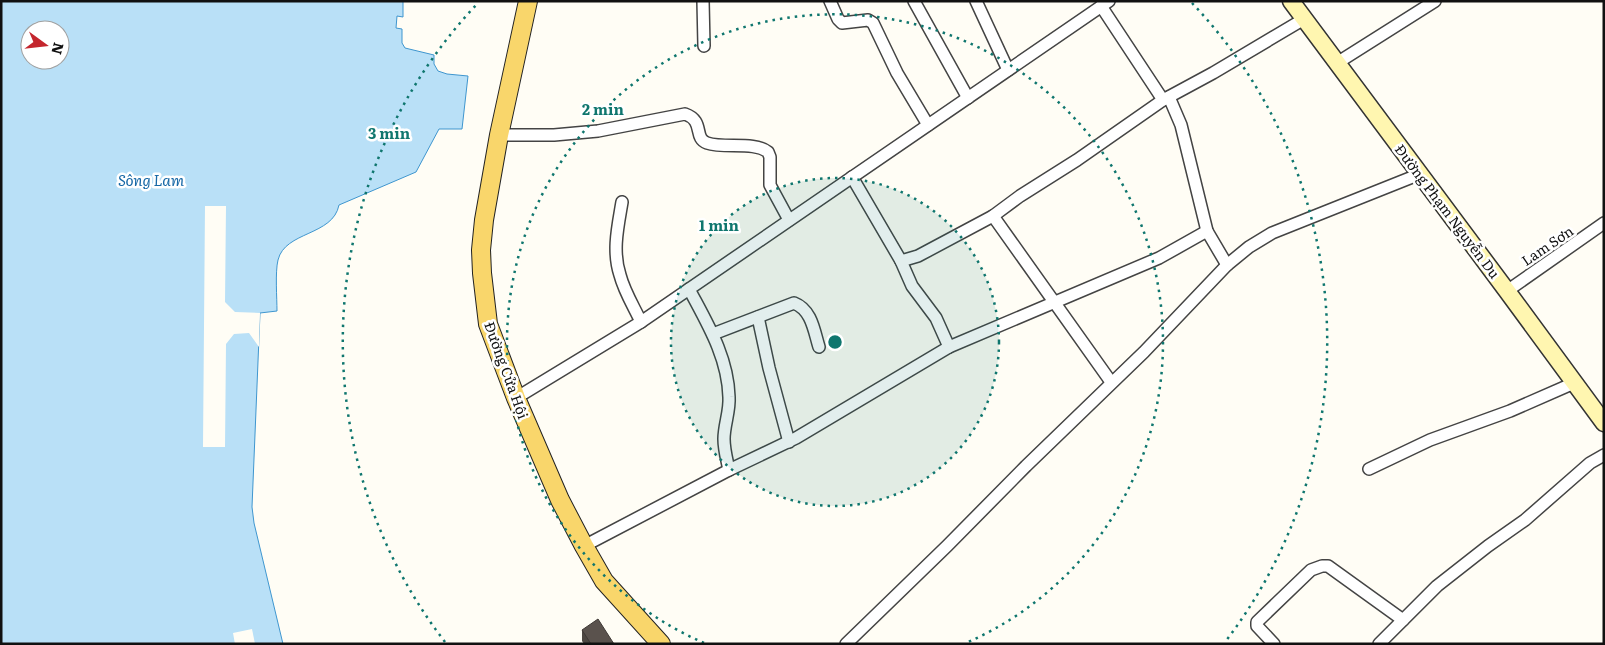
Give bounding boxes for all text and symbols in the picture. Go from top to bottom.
north arrow [20,20,70,70]
text: N [47,40,70,57]
text: 2 min [582,97,625,120]
text: 3 min [368,121,411,144]
street label: Đường Phạm Nguyễn Du [1391,140,1505,282]
water label: Sông Lam [118,168,184,191]
text: 1 min [699,213,740,236]
street label: Lam Sơn [1517,220,1577,270]
street label: Đường Cửa Hội [480,319,534,422]
centre of rings [826,333,844,351]

